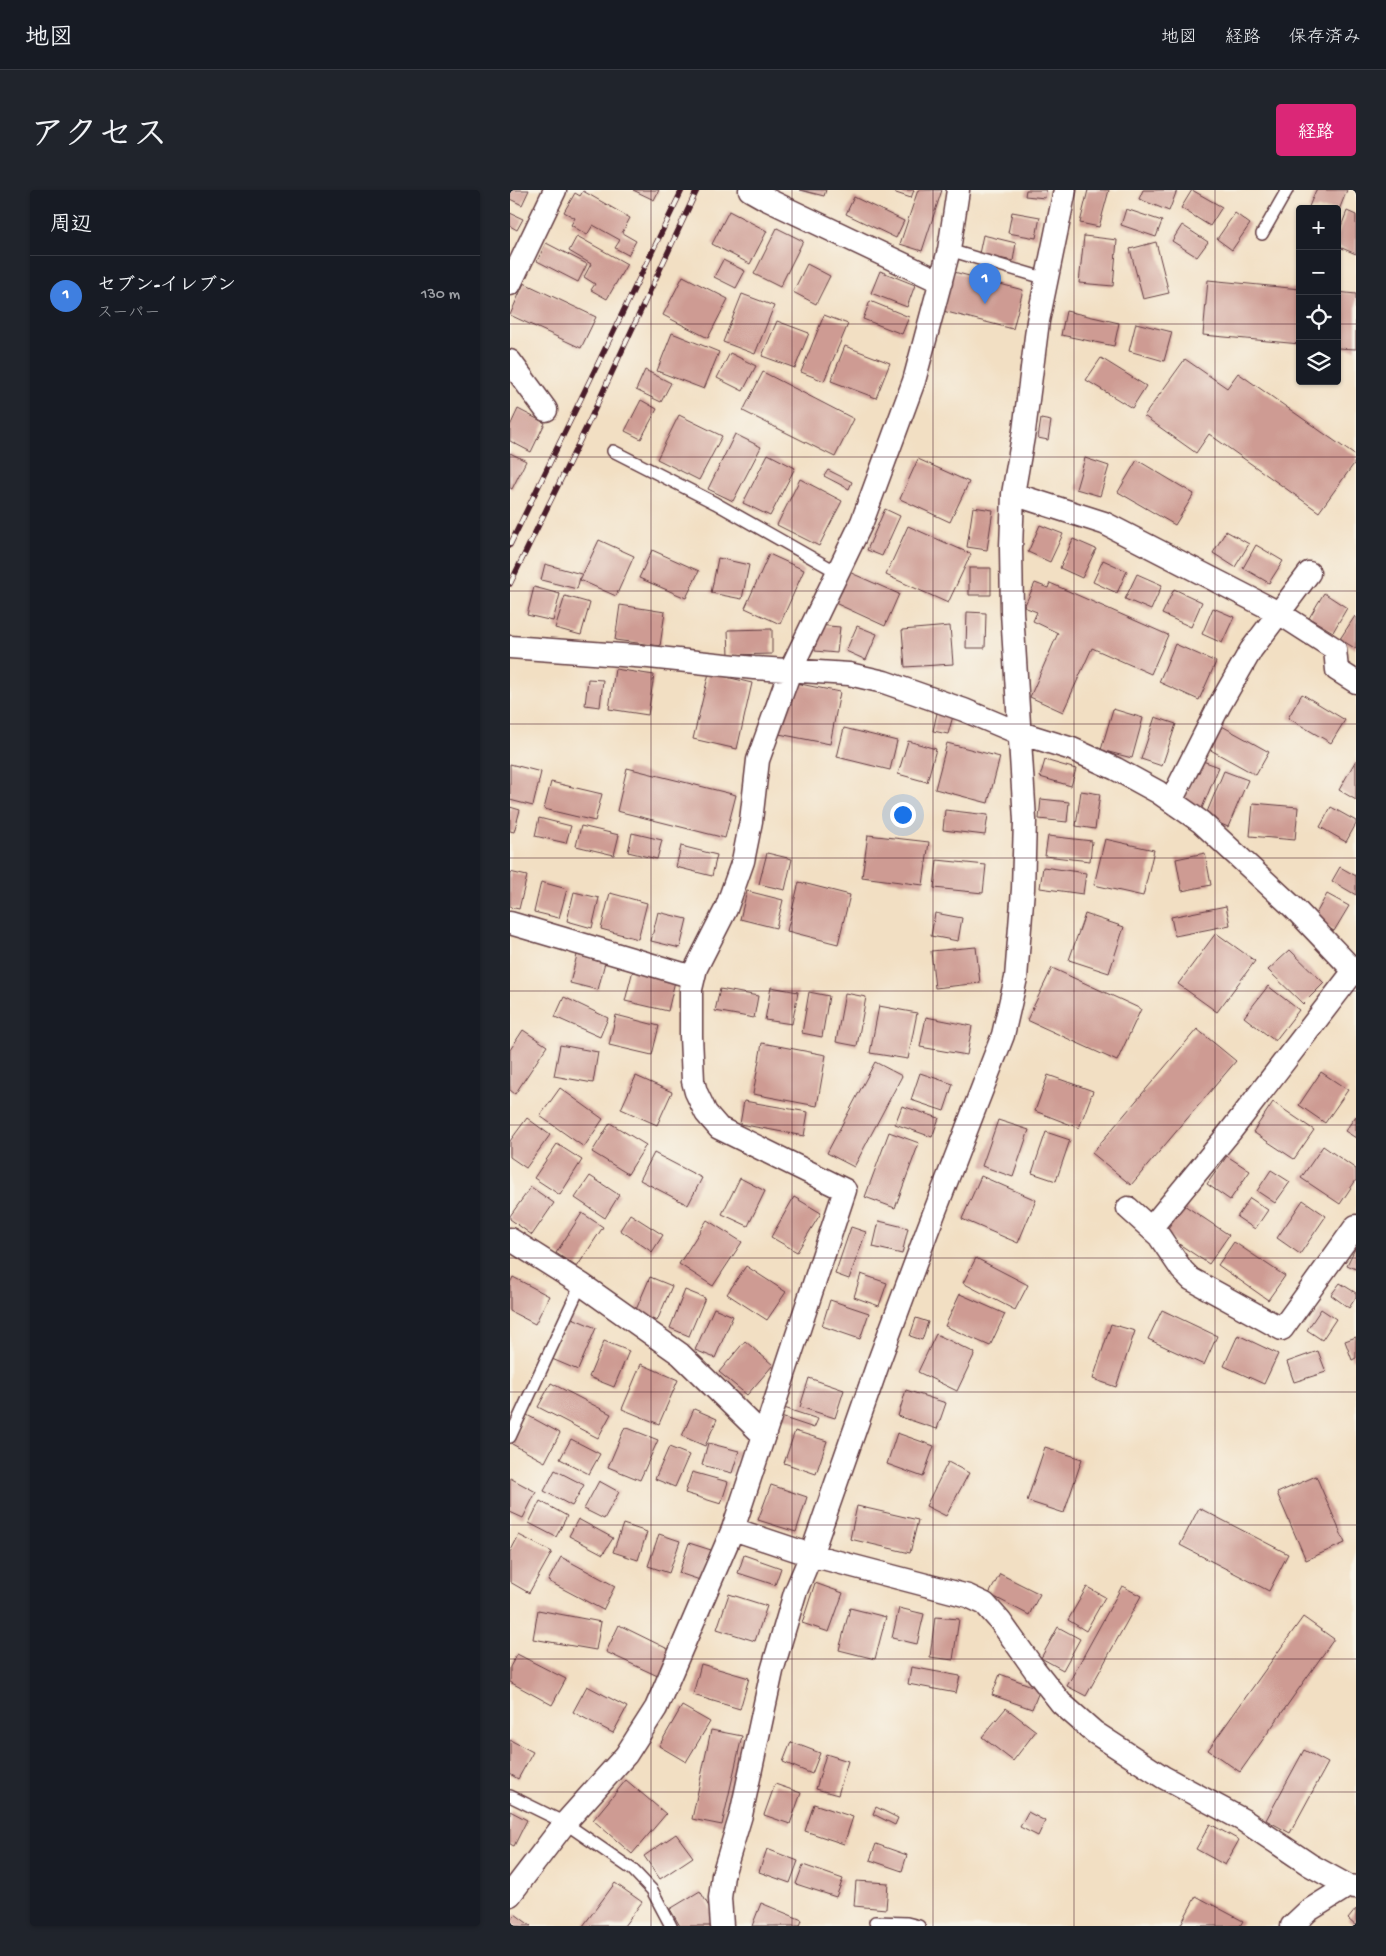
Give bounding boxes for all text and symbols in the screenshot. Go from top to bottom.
text: 地図 [25,25,73,54]
text: 地図 [1161,28,1197,49]
text: 経路 [1225,28,1261,49]
text: 保存済み [1289,28,1361,49]
button: 経路 [1276,104,1356,156]
text: アクセス [30,117,168,158]
map controls [1296,205,1341,385]
button: + [1296,205,1341,250]
text: 周辺 [50,214,92,239]
button: − [1296,250,1341,295]
pin: 1 [969,263,1001,304]
text: セブン-イレブン [97,275,236,298]
text: 1 [63,286,69,305]
text: 130 m [421,286,460,305]
button: locate [1296,295,1341,340]
text: スーパー [97,305,160,324]
button: layers [1296,340,1341,385]
your location [890,802,916,828]

